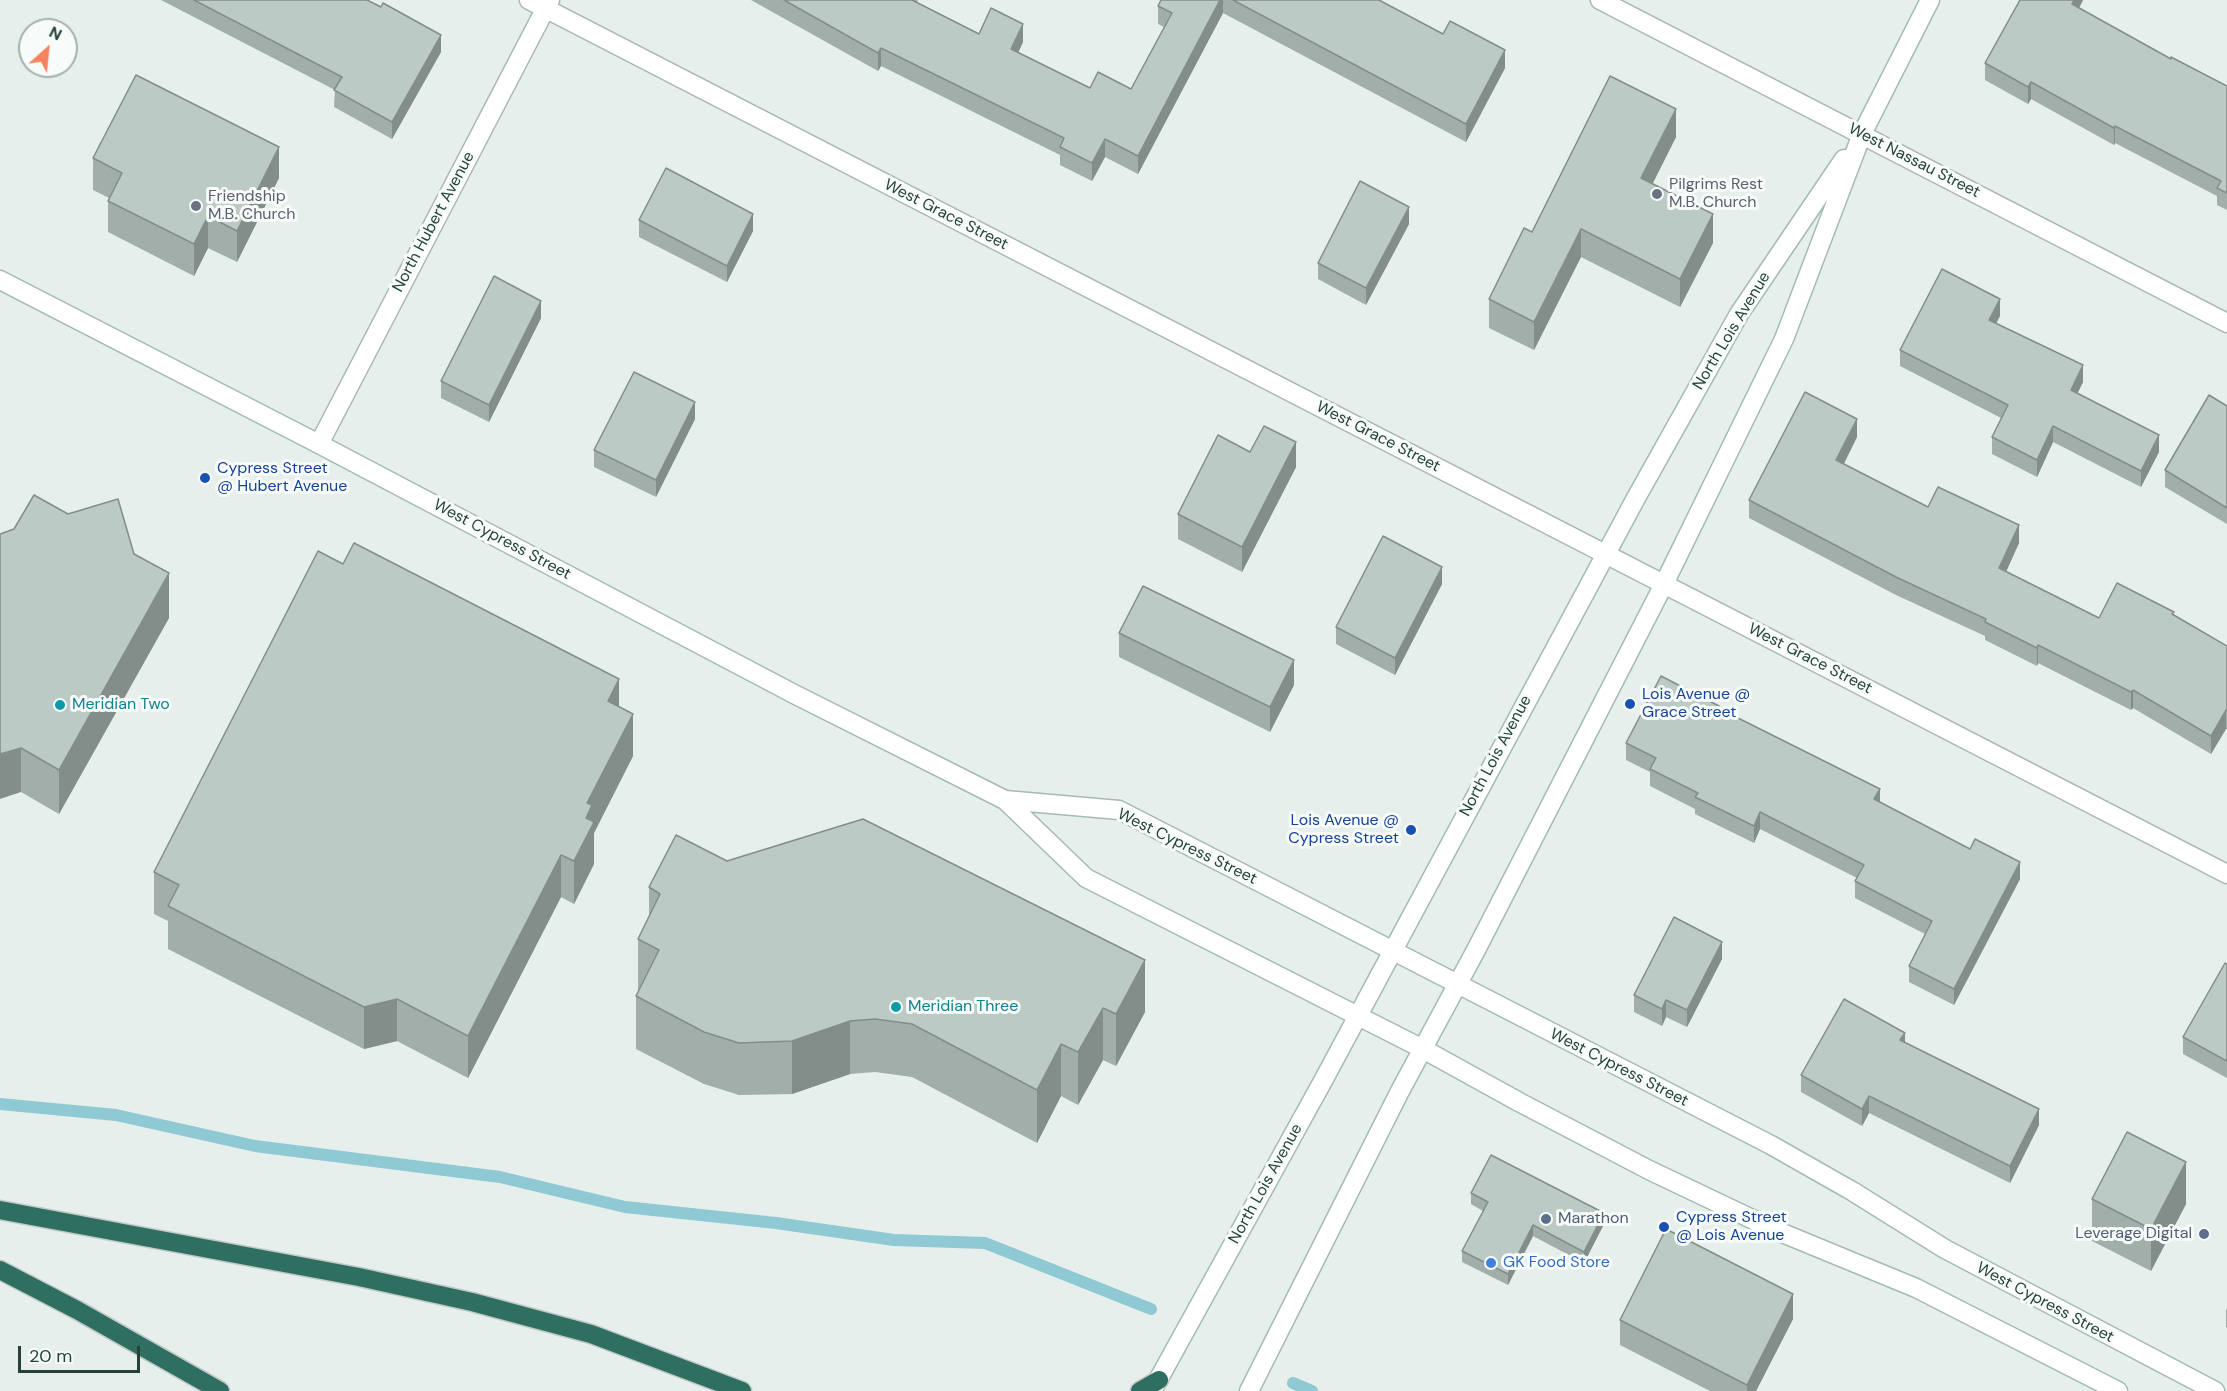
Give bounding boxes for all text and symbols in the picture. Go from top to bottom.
north arrow [18,18,78,78]
text: N [46,21,65,45]
street label: West Nassau Street [1845,119,1983,203]
street label: North Hubert Avenue [389,149,479,295]
street label: West Grace Street [881,175,1011,255]
place label: Pilgrims Rest M.B. Church [1669,175,1763,213]
place label: Friendship M.B. Church [208,187,296,225]
marker: Pilgrims Rest M.B. Church [1650,187,1664,201]
marker: Friendship M.B. Church [189,199,203,213]
street label: North Lois Avenue [1689,269,1775,393]
street label: West Grace Street [1313,397,1443,477]
place label: Cypress Street @ Hubert Avenue [217,459,347,497]
marker: Cypress Street @ Hubert Avenue [198,471,212,485]
street label: West Cypress Street [430,496,574,584]
street label: West Grace Street [1745,619,1875,699]
place label: Lois Avenue @ Grace Street [1642,685,1750,723]
street label: North Lois Avenue [1456,692,1536,820]
place label: Meridian Two [72,695,170,715]
marker: Lois Avenue @ Grace Street [1623,697,1637,711]
marker: Meridian Two [53,698,67,712]
street label: West Cypress Street [1114,805,1260,889]
place label: Lois Avenue @ Cypress Street [1288,811,1399,849]
marker: Lois Avenue @ Cypress Street [1404,823,1418,837]
place label: Meridian Three [908,997,1018,1017]
marker: Meridian Three [889,1000,903,1014]
street label: West Cypress Street [1547,1025,1691,1111]
street label: North Lois Avenue [1225,1121,1307,1247]
place label: Cypress Street @ Lois Avenue [1676,1208,1787,1246]
place label: Marathon [1558,1209,1629,1229]
marker: Marathon [1539,1212,1553,1226]
marker: Cypress Street @ Lois Avenue [1657,1220,1671,1234]
place label: Leverage Digital [2075,1224,2192,1244]
marker: Leverage Digital [2197,1227,2211,1241]
place label: GK Food Store [1503,1253,1610,1273]
marker: GK Food Store [1484,1256,1498,1270]
street label: West Cypress Street [1973,1259,2117,1347]
scale bar [21,1334,142,1372]
text: 20 m [29,1344,72,1368]

